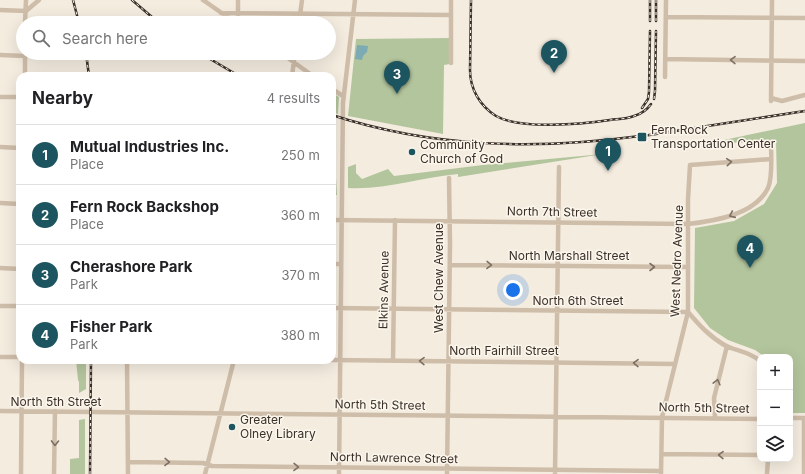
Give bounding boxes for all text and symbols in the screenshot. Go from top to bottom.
search box [16,16,336,60]
icon: search [30,27,52,49]
text: Search here [62,29,148,48]
pin: 2 [541,40,567,73]
one-way arrow [730,56,736,64]
pin: 3 [384,61,410,94]
text: Nearby [32,88,93,108]
text: 4 results [267,90,320,106]
place label: Fern Rock Transportation Center [651,122,776,151]
marker: Fern Rock Transportation Center [636,131,648,143]
text: Mutual Industries Inc. [70,137,229,156]
place label: Community Church of God [420,137,503,166]
pin: 1 [595,138,621,171]
text: 1 [42,147,48,163]
text: 250 m [281,147,320,163]
marker: Community Church of God [407,147,417,157]
text: Place [70,156,104,172]
one-way arrow [726,157,732,166]
text: Fern Rock Backshop [70,197,219,216]
street label: North 7th Street [507,203,597,220]
street label: West Nedro Avenue [667,205,686,317]
text: 2 [41,207,49,223]
text: 360 m [281,207,320,223]
one-way arrow [729,210,737,218]
text: Place [70,216,104,232]
street label: West Chew Avenue [431,223,446,333]
pin: 4 [737,235,763,268]
street label: North Marshall Street [509,248,629,263]
street label: Elkins Avenue [375,251,392,329]
text: Cherashore Park [70,257,192,276]
one-way arrow [486,261,492,270]
one-way arrow [649,263,655,271]
text: 3 [41,267,49,283]
text: 370 m [282,267,320,283]
text: Park [70,276,98,292]
your location [503,280,523,300]
street label: North 6th Street [532,293,624,308]
text: Fisher Park [70,317,153,336]
text: 4 [41,327,49,343]
text: 380 m [281,327,320,343]
text: Park [70,336,98,352]
street label: North Fairhill Street [449,343,559,358]
map controls [757,354,793,462]
button: + [757,354,793,390]
one-way arrow [419,357,425,365]
one-way arrow [633,359,639,367]
one-way arrow [713,378,721,385]
button: − [757,390,793,426]
street label: North 5th Street [11,394,102,409]
street label: North 5th Street [334,396,426,413]
street label: North 5th Street [658,399,750,416]
place label: Greater Olney Library [240,412,316,441]
marker: Greater Olney Library [227,422,237,432]
button: layers [757,426,793,462]
one-way arrow [51,440,59,446]
street label: North Lawrence Street [330,449,458,466]
one-way arrow [718,450,724,459]
one-way arrow [164,458,170,466]
one-way arrow [293,463,299,471]

